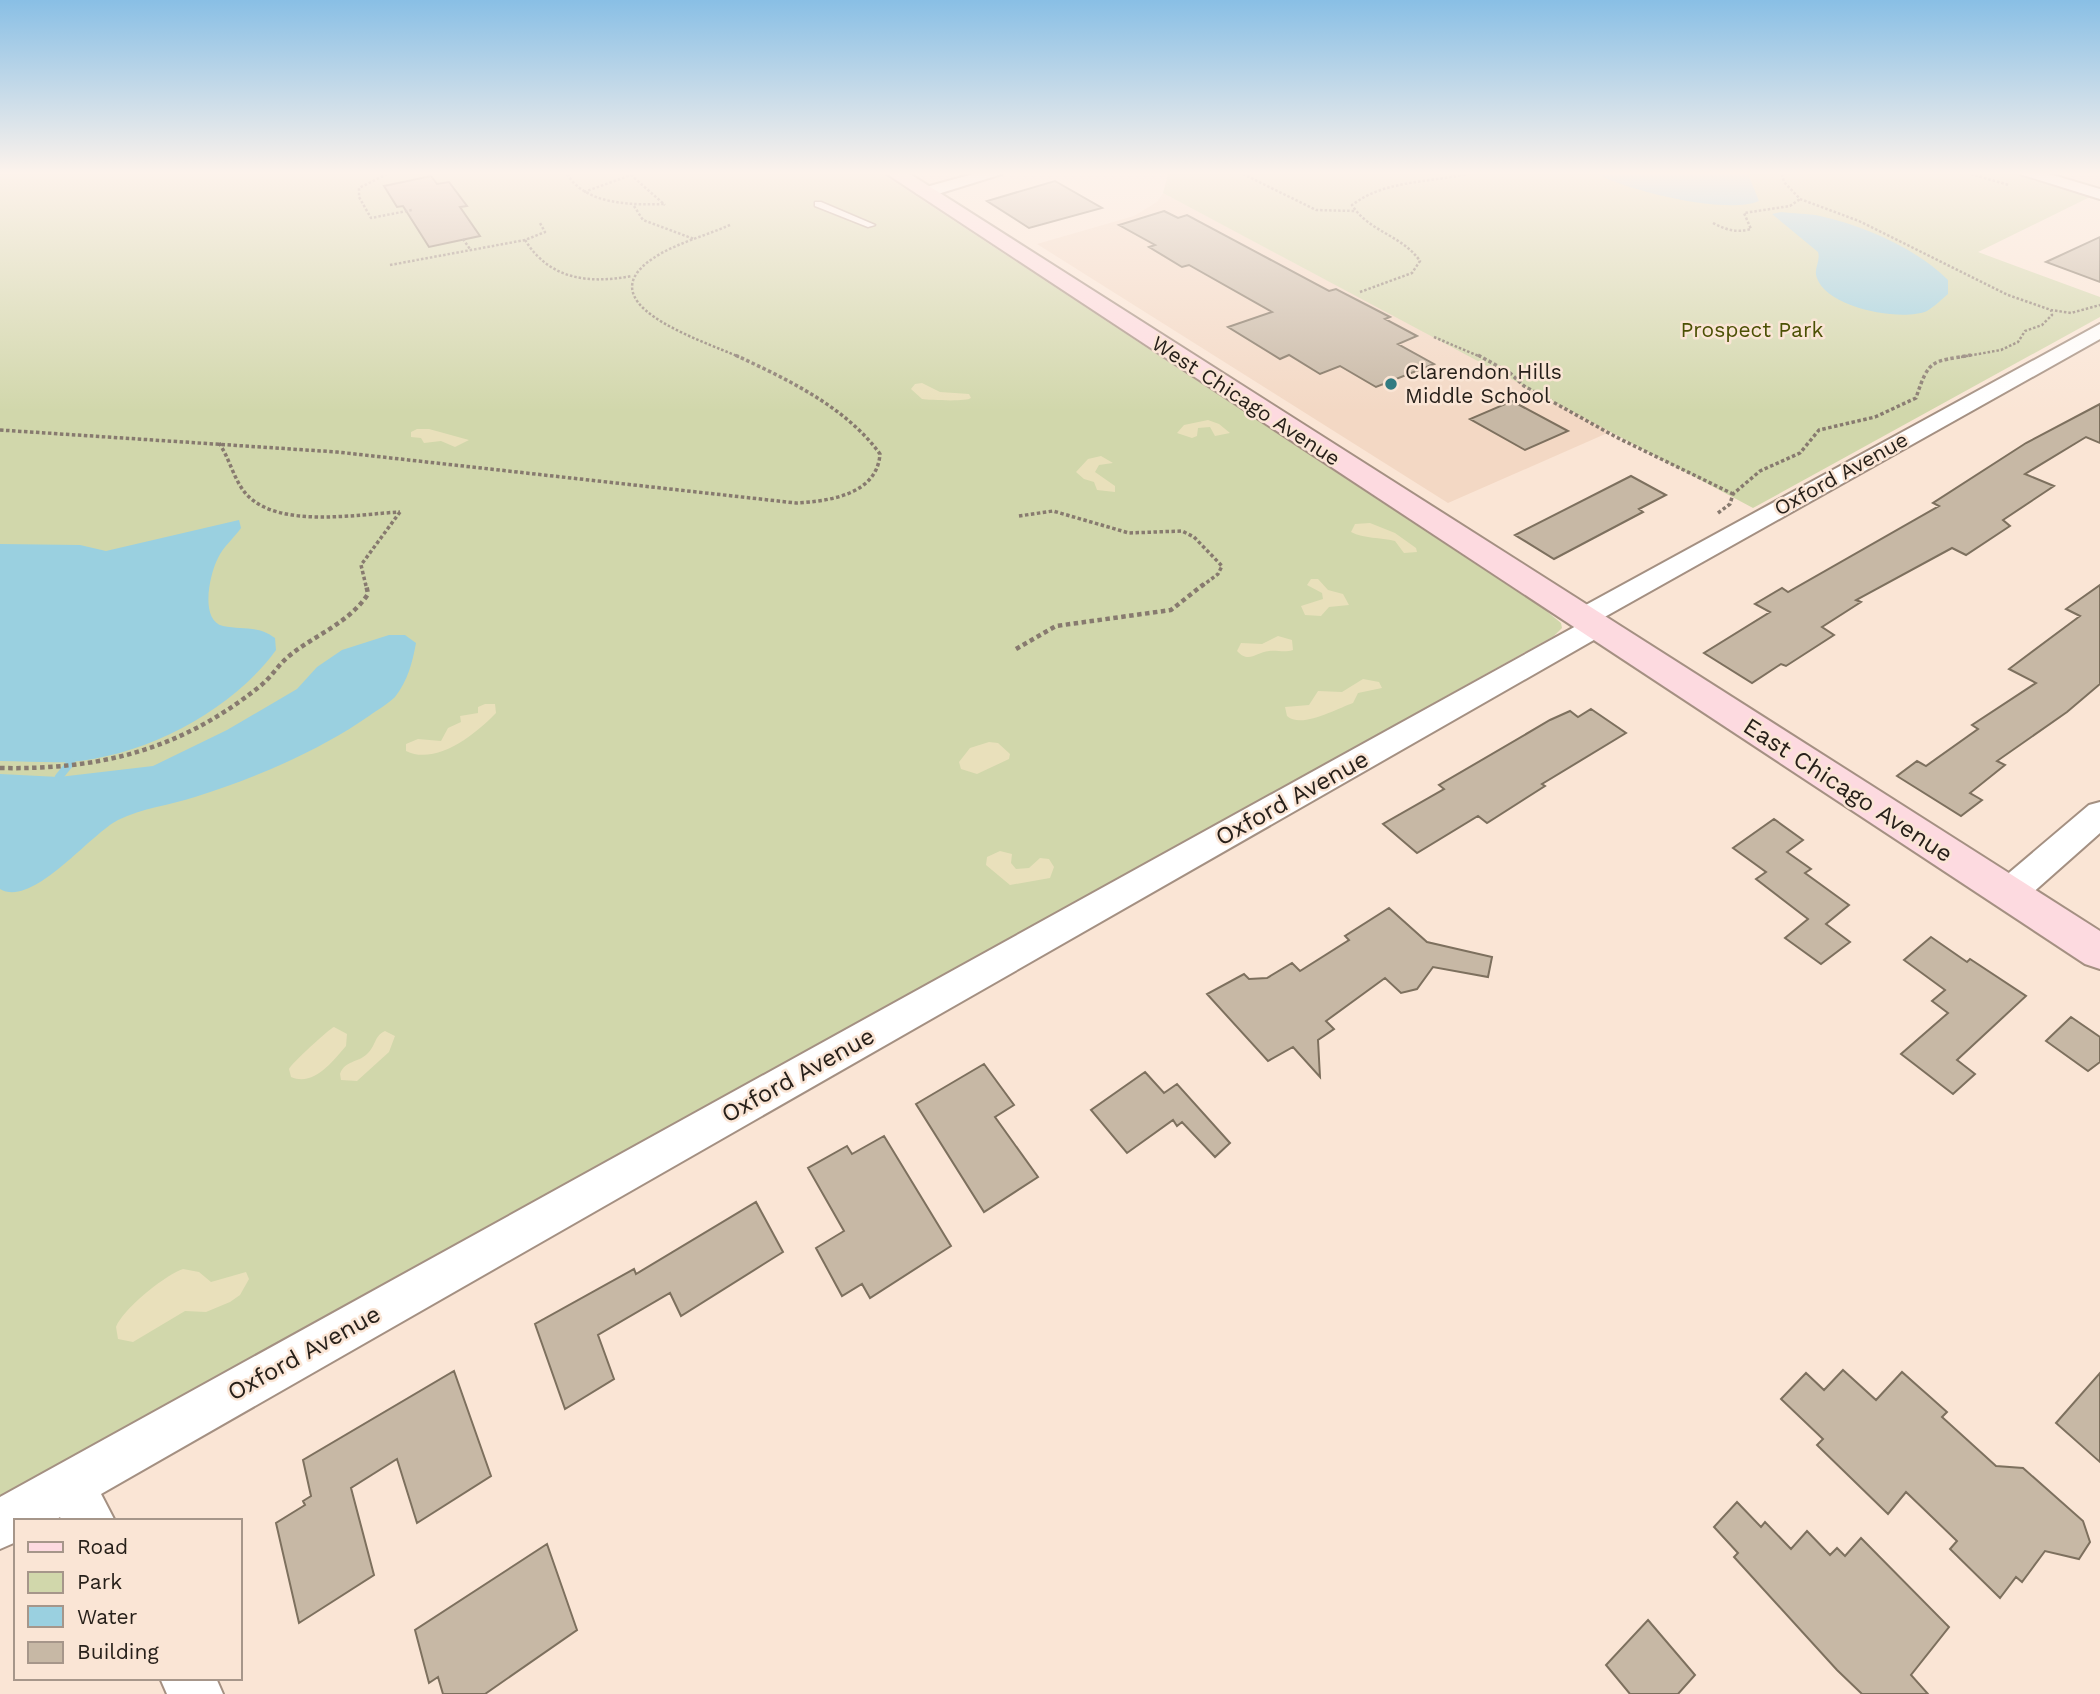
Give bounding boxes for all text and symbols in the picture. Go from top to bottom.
park label: Prospect Park [1681,317,1824,342]
street label: West Chicago Avenue [1147,330,1345,471]
place label: Clarendon Hills Middle School [1405,359,1562,408]
marker: Clarendon Hills Middle School [1383,376,1399,392]
street label: Oxford Avenue [1769,426,1912,521]
street label: East Chicago Avenue [1738,712,1958,868]
street label: Oxford Avenue [1211,744,1373,852]
street label: Oxford Avenue [717,1021,879,1129]
street label: Oxford Avenue [223,1299,385,1407]
legend [14,1519,242,1680]
text: Road [77,1534,128,1559]
text: Park [77,1569,122,1594]
text: Water [77,1604,138,1629]
text: Building [77,1639,159,1664]

